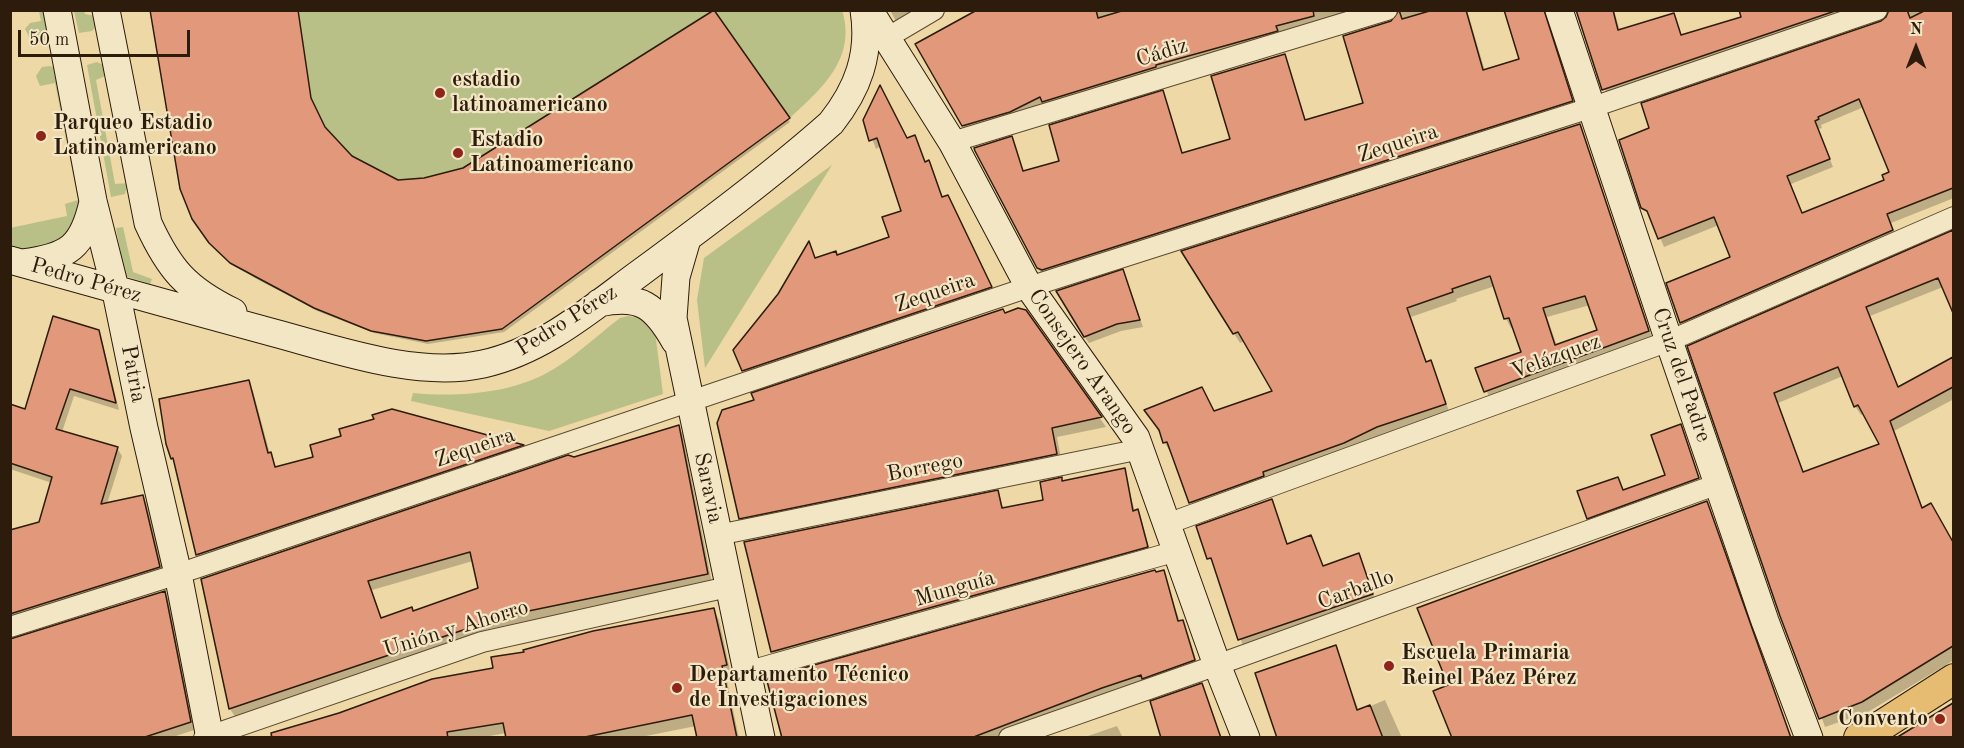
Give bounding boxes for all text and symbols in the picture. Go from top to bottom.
scale bar [21,18,194,56]
north arrow [1886,18,1946,78]
text: N [1910,22,1922,38]
text: 50 m [29,31,69,49]
street label: Cádiz [1133,33,1191,73]
place label: estadio latinoamericano [452,67,608,118]
marker: estadio latinoamericano [433,86,447,100]
place label: Parqueo Estadio Latinoamericano [53,110,217,162]
street label: Zequeira [1354,119,1442,169]
place label: Estadio Latinoamericano [470,127,634,178]
marker: Parqueo Estadio Latinoamericano [34,129,48,143]
marker: Estadio Latinoamericano [451,146,465,160]
street label: Pedro Pérez [27,253,145,309]
street label: Zequeira [891,267,979,319]
street label: Pedro Pérez [512,280,622,362]
street label: Consejero Arango [1022,284,1142,440]
street label: Cruz del Padre [1646,304,1716,446]
street label: Velázquez [1507,329,1605,385]
street label: Patria [114,343,152,405]
street label: Zequeira [431,422,519,474]
street label: Borrego [885,448,965,488]
street label: Saravia [688,450,728,526]
street label: Carballo [1314,564,1398,616]
street label: Munguía [912,565,998,613]
street label: Unión y Ahorro [380,594,532,664]
place label: Escuela Primaria Reinel Páez Pérez [1401,640,1577,692]
marker: Escuela Primaria Reinel Páez Pérez [1382,659,1396,673]
place label: Departamento Técnico de Investigaciones [689,662,909,714]
marker: Departamento Técnico de Investigaciones [670,681,684,695]
place label: Convento [1838,706,1928,732]
marker: Convento [1933,712,1947,726]

